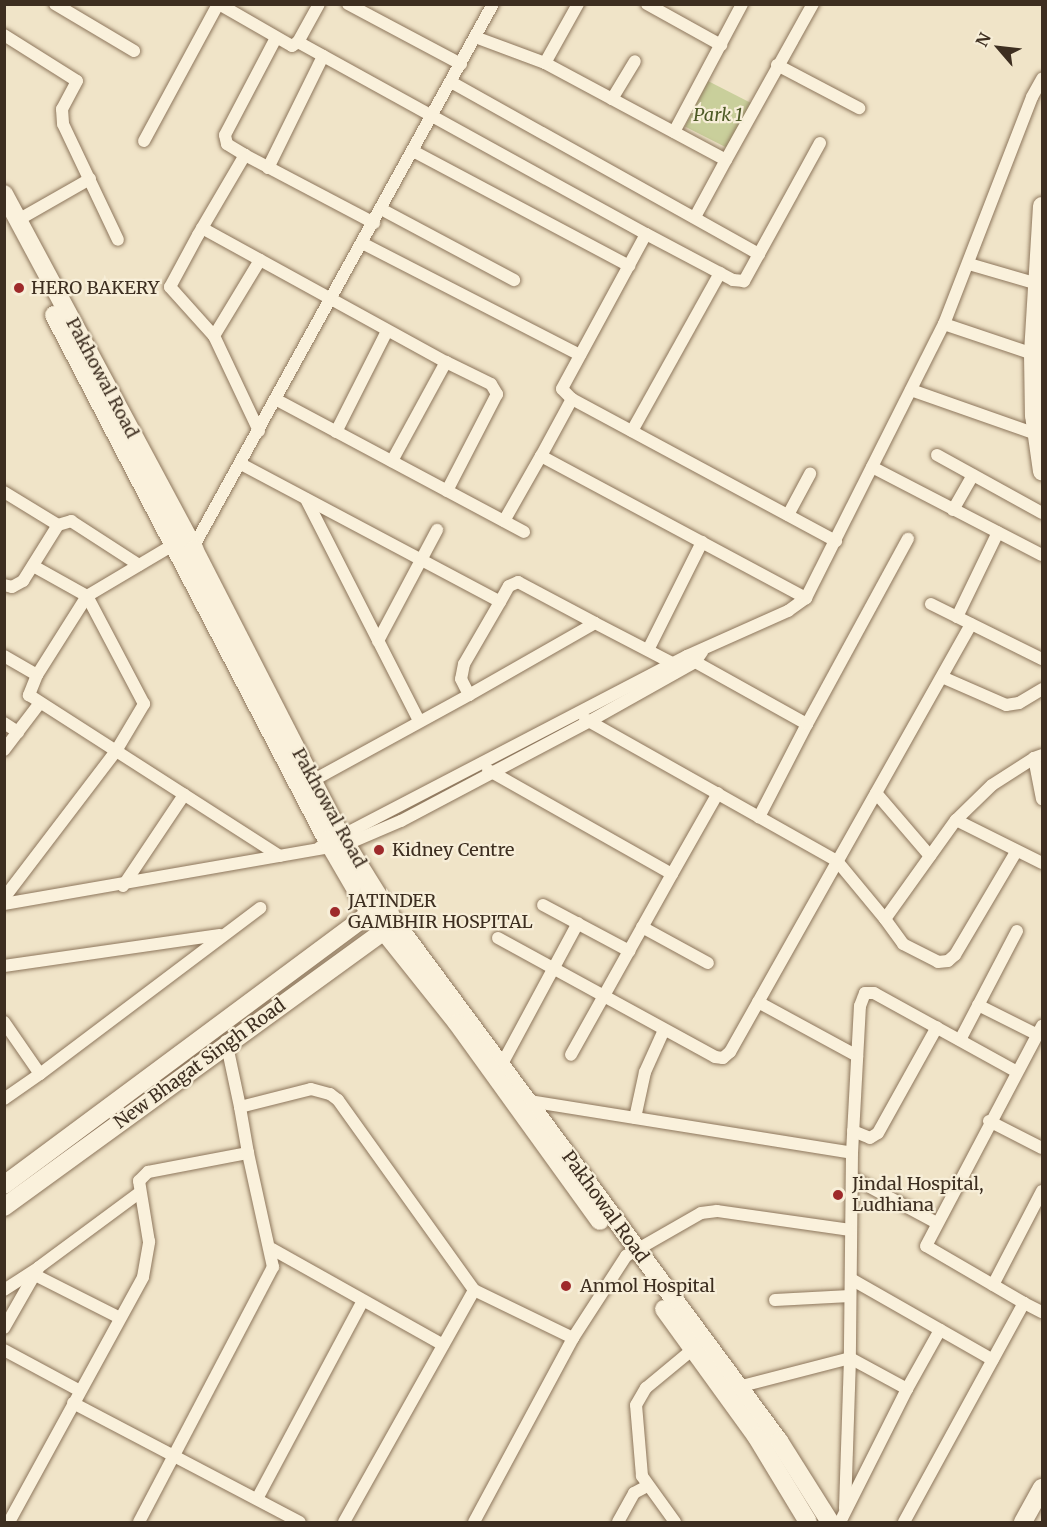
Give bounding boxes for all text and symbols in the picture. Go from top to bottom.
north arrow [969,18,1029,78]
text: N [971,29,995,50]
park label: Park 1 [693,104,743,126]
place label: HERO BAKERY [31,277,159,299]
marker: HERO BAKERY [12,281,26,295]
street label: Pakhowal Road [61,314,143,442]
street label: Pakhowal Road [287,745,371,871]
place label: Kidney Centre [392,839,514,861]
marker: Kidney Centre [370,841,388,859]
place label: JATINDER GAMBHIR HOSPITAL [348,891,533,934]
marker: JATINDER GAMBHIR HOSPITAL [326,903,344,921]
street label: New Bhagat Singh Road [110,995,290,1133]
street label: Pakhowal Road [557,1147,653,1267]
place label: Jindal Hospital, Ludhiana [852,1174,984,1216]
marker: Jindal Hospital, Ludhiana [829,1186,847,1204]
place label: Anmol Hospital [580,1275,715,1297]
marker: Anmol Hospital [557,1277,575,1295]

